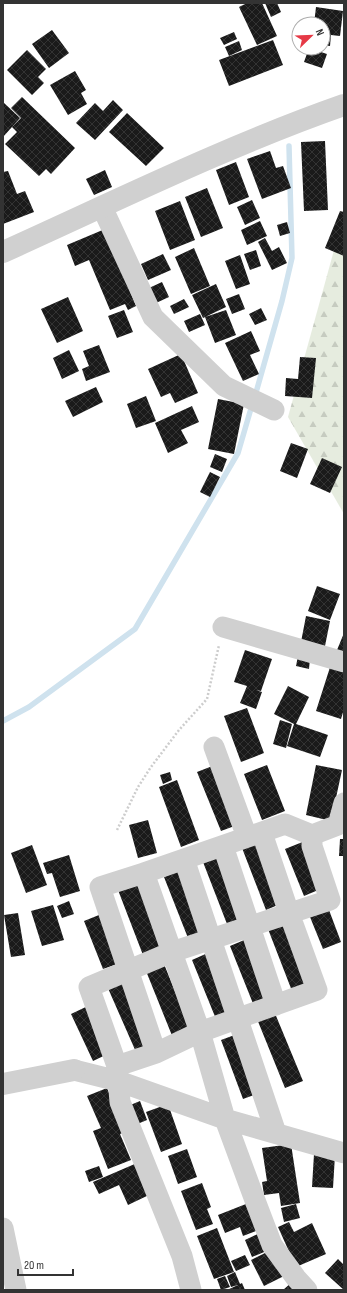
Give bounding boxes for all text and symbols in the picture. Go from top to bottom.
north arrow [291,16,331,56]
text: N [313,27,327,38]
scale bar [18,1251,73,1277]
text: 20 m [24,1258,44,1273]

